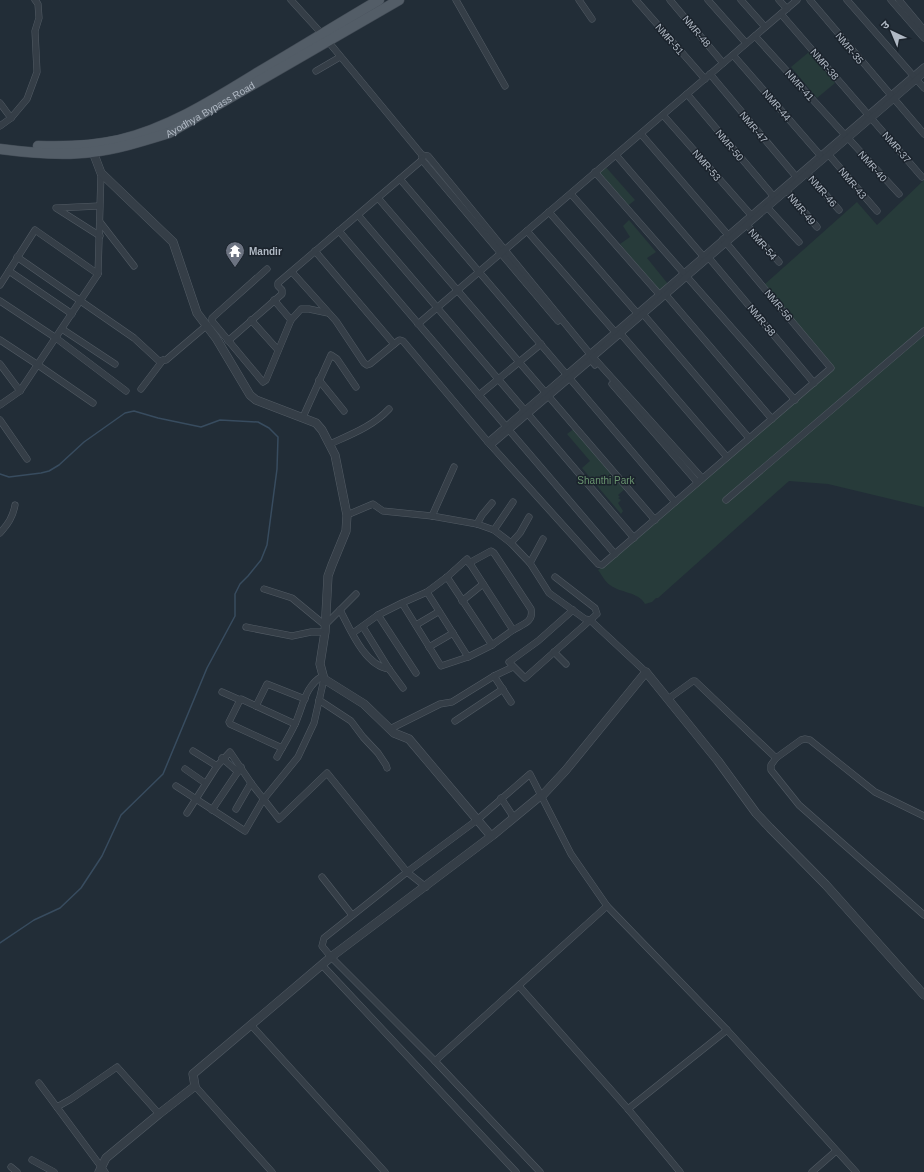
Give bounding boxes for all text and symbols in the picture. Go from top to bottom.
north arrow [872,12,912,52]
street label: NMR-48 [680,14,713,49]
text: उ [879,18,892,31]
street label: NMR-51 [653,22,686,57]
street label: NMR-35 [833,31,866,66]
street label: NMR-38 [808,47,841,82]
street label: NMR-41 [783,68,816,103]
street label: Ayodhya Bypass Road [164,80,257,140]
street label: NMR-44 [760,88,793,123]
street label: NMR-47 [737,110,770,145]
street label: NMR-50 [713,128,746,163]
street label: NMR-37 [880,130,913,165]
street label: NMR-53 [690,148,723,183]
street label: NMR-40 [856,149,889,184]
street label: NMR-43 [836,166,869,201]
street label: NMR-46 [806,174,839,209]
street label: NMR-49 [785,192,818,227]
street label: NMR-54 [746,227,779,262]
temple icon: Mandir [224,240,246,268]
place label: Mandir [249,246,282,257]
street label: NMR-56 [762,288,795,323]
street label: NMR-58 [745,303,778,338]
park label: Shanthi Park [577,475,636,486]

